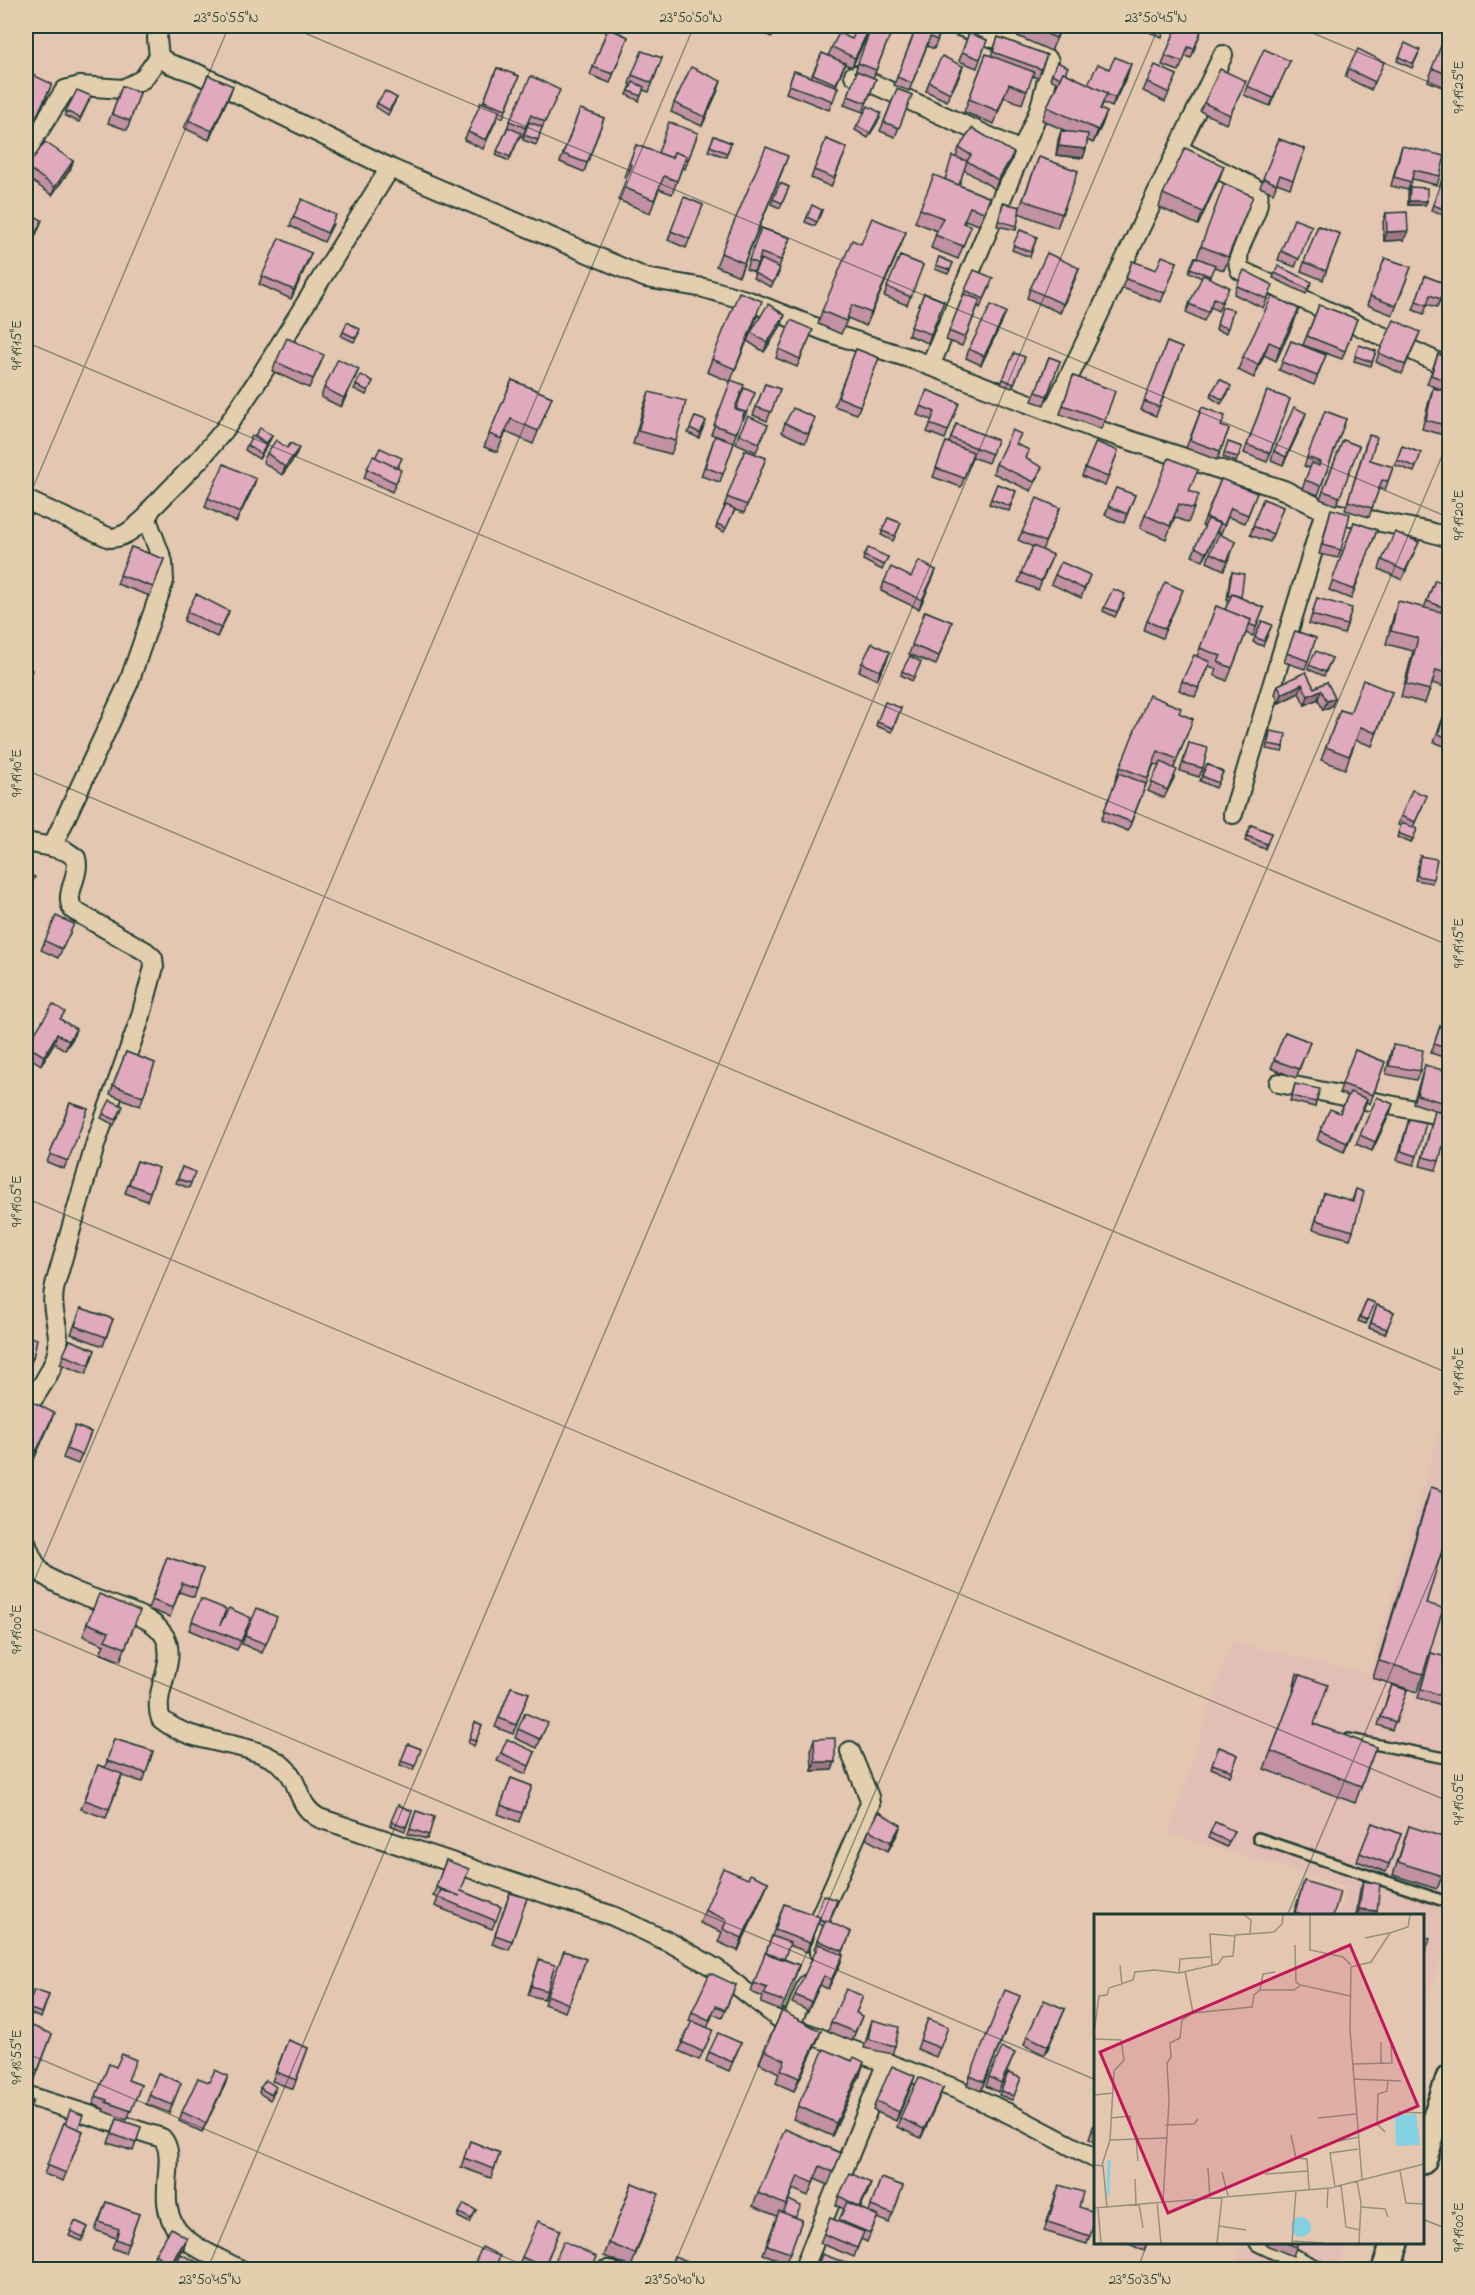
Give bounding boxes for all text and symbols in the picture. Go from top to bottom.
text: 23°50'55"N [193,7,259,29]
text: 23°50'50"N [659,7,723,29]
text: 23°50'45"N [1125,7,1187,29]
text: 91°19'25"E [1448,61,1470,113]
text: 91°19'15"E [6,320,28,370]
text: 91°19'20"E [1448,490,1470,540]
text: 91°19'10"E [6,749,28,797]
text: 91°19'15"E [1448,918,1470,968]
text: 91°19'05"E [6,1175,28,1227]
text: 91°19'10"E [1448,1347,1470,1395]
text: 91°19'00"E [6,1604,28,1654]
text: 91°19'05"E [1448,1773,1470,1825]
inset map [1094,1914,1424,2244]
text: 91°18'55"E [6,2029,28,2085]
text: 91°19'00"E [1448,2202,1470,2252]
text: 23°50'45"N [179,2269,241,2291]
text: 23°50'40"N [645,2269,705,2291]
text: 23°50'35"N [1109,2269,1171,2291]

